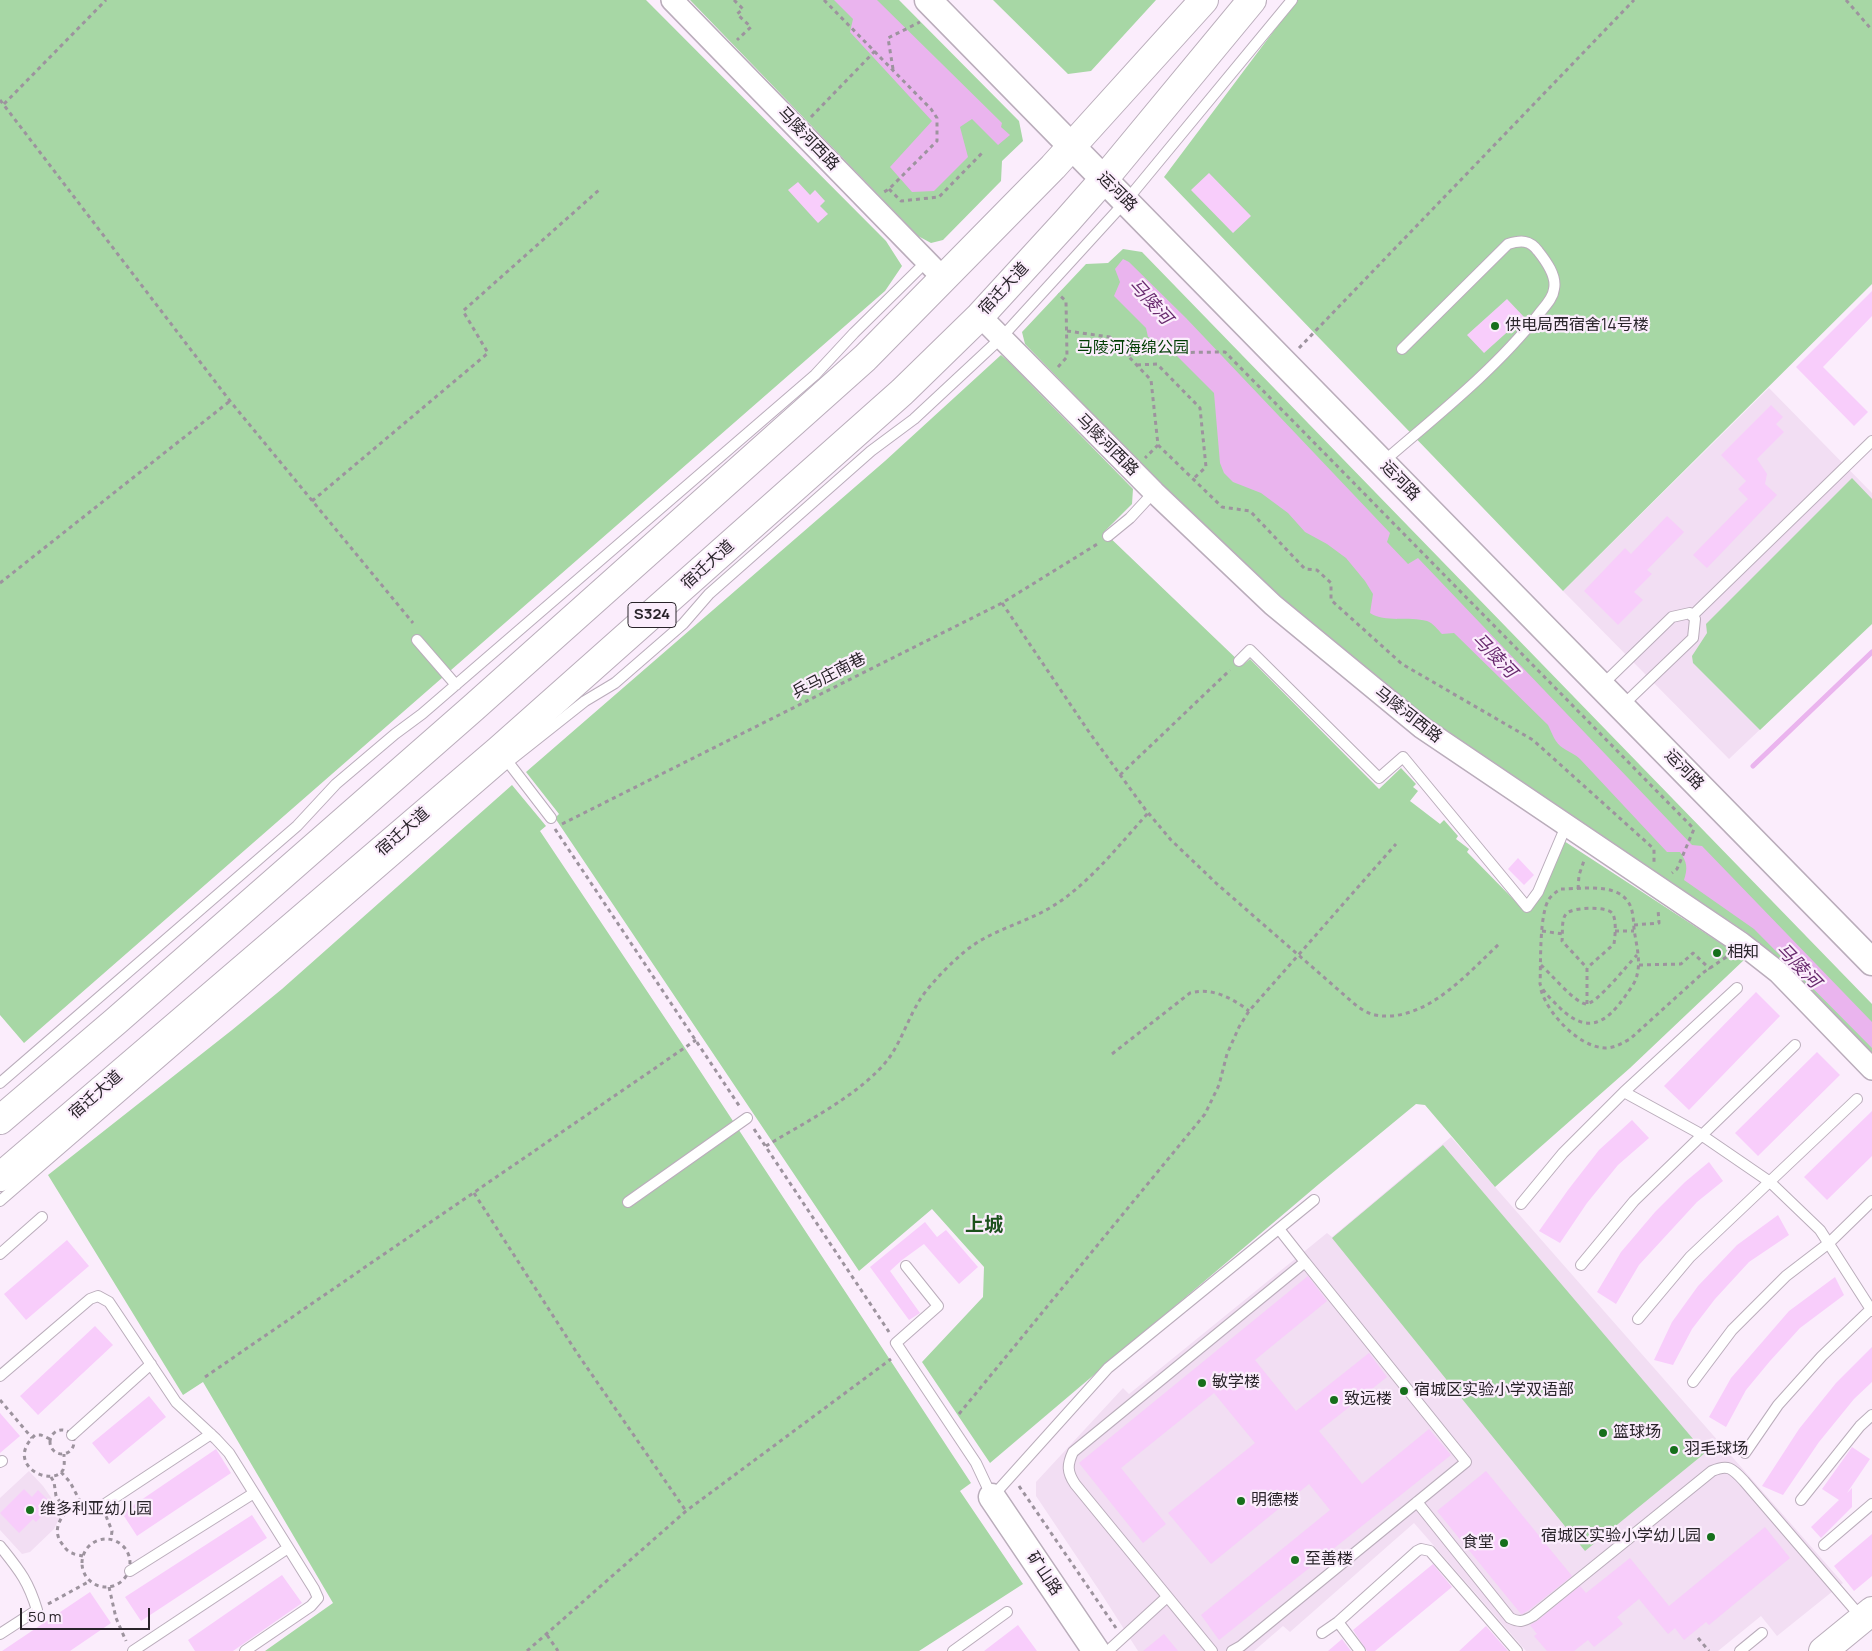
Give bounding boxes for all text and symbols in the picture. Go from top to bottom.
street label: 马陵河西路 [773,104,843,174]
street label: 运河路 [1093,168,1141,216]
street label: 宿迁大道 [975,259,1033,319]
water label: 马陵河 [1124,275,1176,329]
place label: 供电局西宿舍14号楼 [1505,316,1649,336]
marker: 供电局西宿舍14号楼 [1489,320,1501,332]
park label: 马陵河海绵公园 [1077,339,1189,359]
street label: 马陵河西路 [1072,410,1142,480]
street label: 运河路 [1376,457,1424,505]
street label: 宿迁大道 [678,536,738,594]
road number: S324 [628,602,676,628]
water label: 马陵河 [1467,629,1521,683]
street label: 兵马庄南巷 [789,649,869,703]
street label: 马陵河西路 [1371,683,1445,747]
street label: 运河路 [1660,746,1708,794]
street label: 宿迁大道 [373,804,433,860]
water label: 马陵河 [1771,939,1825,993]
place label: 相知 [1727,943,1759,963]
marker: 相知 [1711,947,1723,959]
street label: 宿迁大道 [66,1067,126,1123]
district label: 上城 [965,1215,1003,1237]
place label: 敏学楼 [1212,1373,1260,1393]
marker: 敏学楼 [1196,1377,1208,1389]
place label: 宿城区实验小学双语部 [1414,1381,1574,1401]
marker: 宿城区实验小学双语部 [1398,1385,1410,1397]
place label: 致远楼 [1344,1390,1392,1410]
marker: 致远楼 [1328,1394,1340,1406]
place label: 篮球场 [1613,1423,1661,1443]
marker: 篮球场 [1597,1427,1609,1439]
place label: 羽毛球场 [1684,1440,1748,1460]
marker: 羽毛球场 [1668,1444,1680,1456]
place label: 明德楼 [1251,1491,1299,1511]
marker: 明德楼 [1235,1495,1247,1507]
place label: 维多利亚幼儿园 [40,1500,152,1520]
marker: 维多利亚幼儿园 [24,1504,36,1516]
place label: 宿城区实验小学幼儿园 [1541,1527,1701,1547]
marker: 宿城区实验小学幼儿园 [1705,1531,1717,1543]
place label: 食堂 [1462,1533,1494,1553]
marker: 食堂 [1498,1537,1510,1549]
street label: 矿山路 [1023,1549,1065,1599]
place label: 至善楼 [1305,1550,1353,1570]
marker: 至善楼 [1289,1554,1301,1566]
scale bar [22,1598,152,1630]
text: 50 m [28,1606,62,1627]

